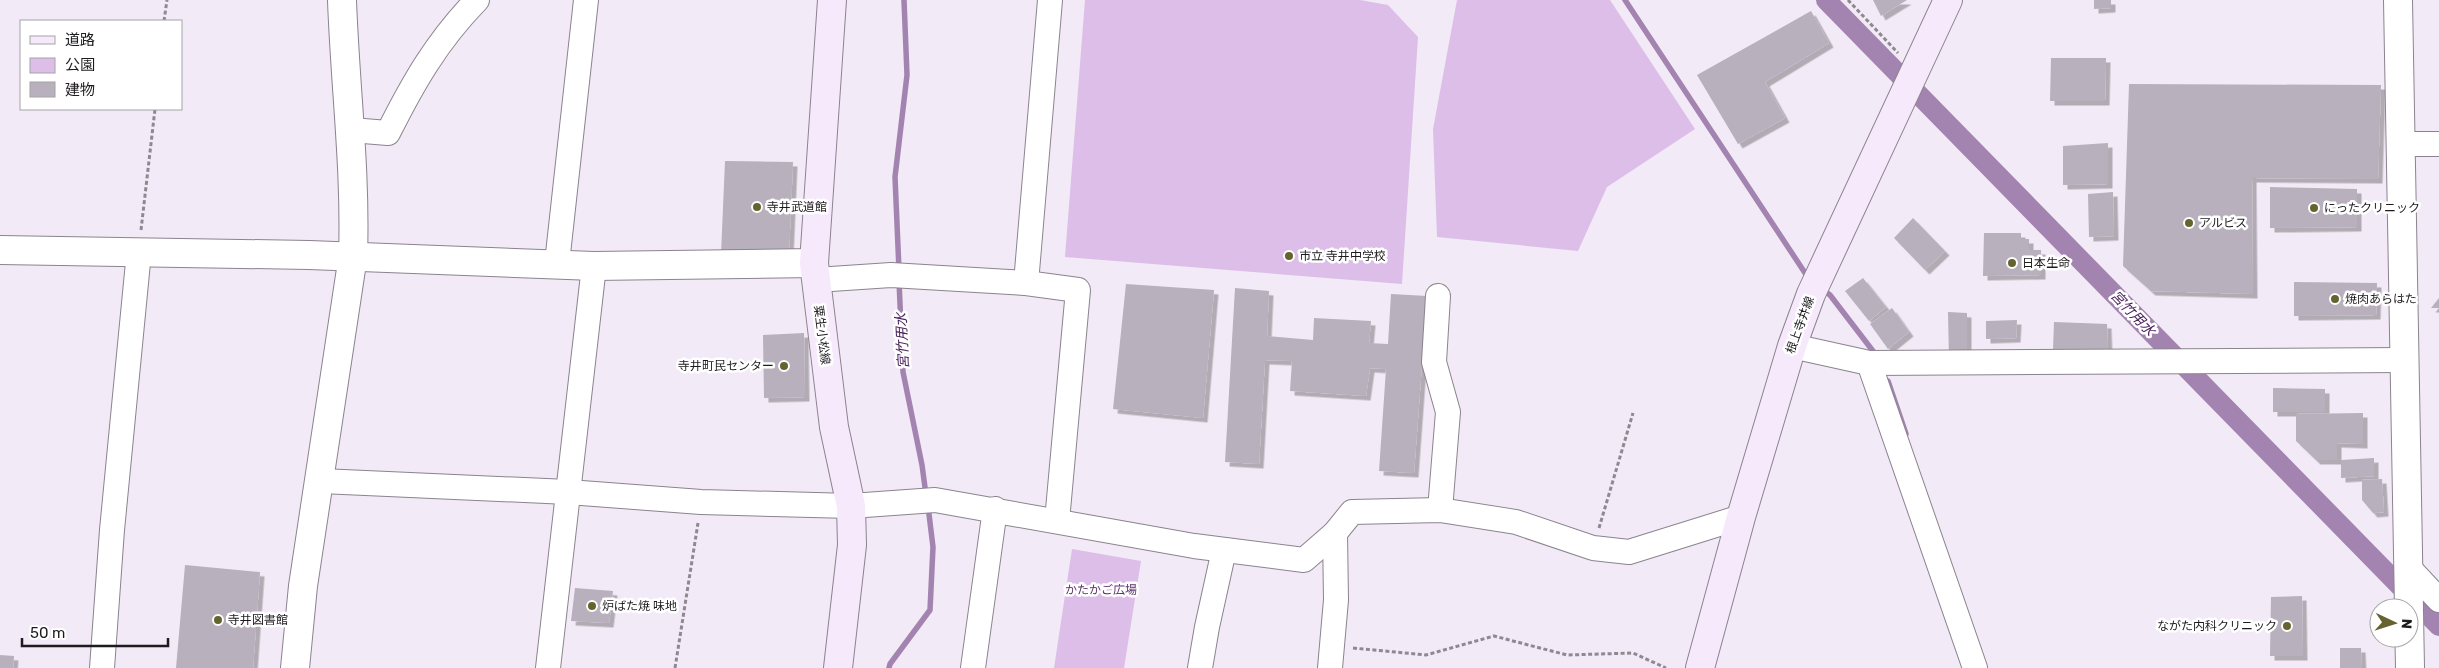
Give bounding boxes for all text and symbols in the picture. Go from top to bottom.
legend [20,20,182,110]
text: 道路 [65,31,95,49]
text: 公園 [65,56,95,74]
text: 建物 [65,81,95,99]
place label: 寺井武道館 [767,200,827,214]
marker: 寺井武道館 [751,201,763,213]
place label: にったクリニック [2324,201,2420,215]
marker: にったクリニック [2308,202,2320,214]
place label: アルビス [2199,216,2247,230]
marker: アルビス [2183,217,2195,229]
place label: 市立 寺井中学校 [1299,249,1386,263]
marker: 市立 寺井中学校 [1283,250,1295,262]
place label: 日本生命 [2022,256,2070,270]
marker: 日本生命 [2006,257,2018,269]
water label: 宮竹用水 [2107,287,2160,341]
place label: 焼肉あらはた [2345,292,2417,306]
marker: 焼肉あらはた [2329,293,2341,305]
street label: 根上寺井線 [1783,294,1817,356]
street label: 粟生小松線 [811,304,833,366]
water label: 宮竹用水 [892,311,912,369]
place label: 寺井町民センター [678,359,774,373]
marker: 寺井町民センター [778,360,790,372]
park label: かたかご広場 [1065,583,1137,597]
north arrow [2369,598,2419,648]
place label: 炉ばた焼 味地 [602,599,677,613]
marker: 炉ばた焼 味地 [586,600,598,612]
place label: 寺井図書館 [228,613,288,627]
marker: 寺井図書館 [212,614,224,626]
scale bar [22,616,169,648]
text: N [2398,618,2415,629]
place label: ながた内科クリニック [2157,619,2277,633]
marker: ながた内科クリニック [2281,620,2293,632]
text: 50 m [30,624,65,642]

